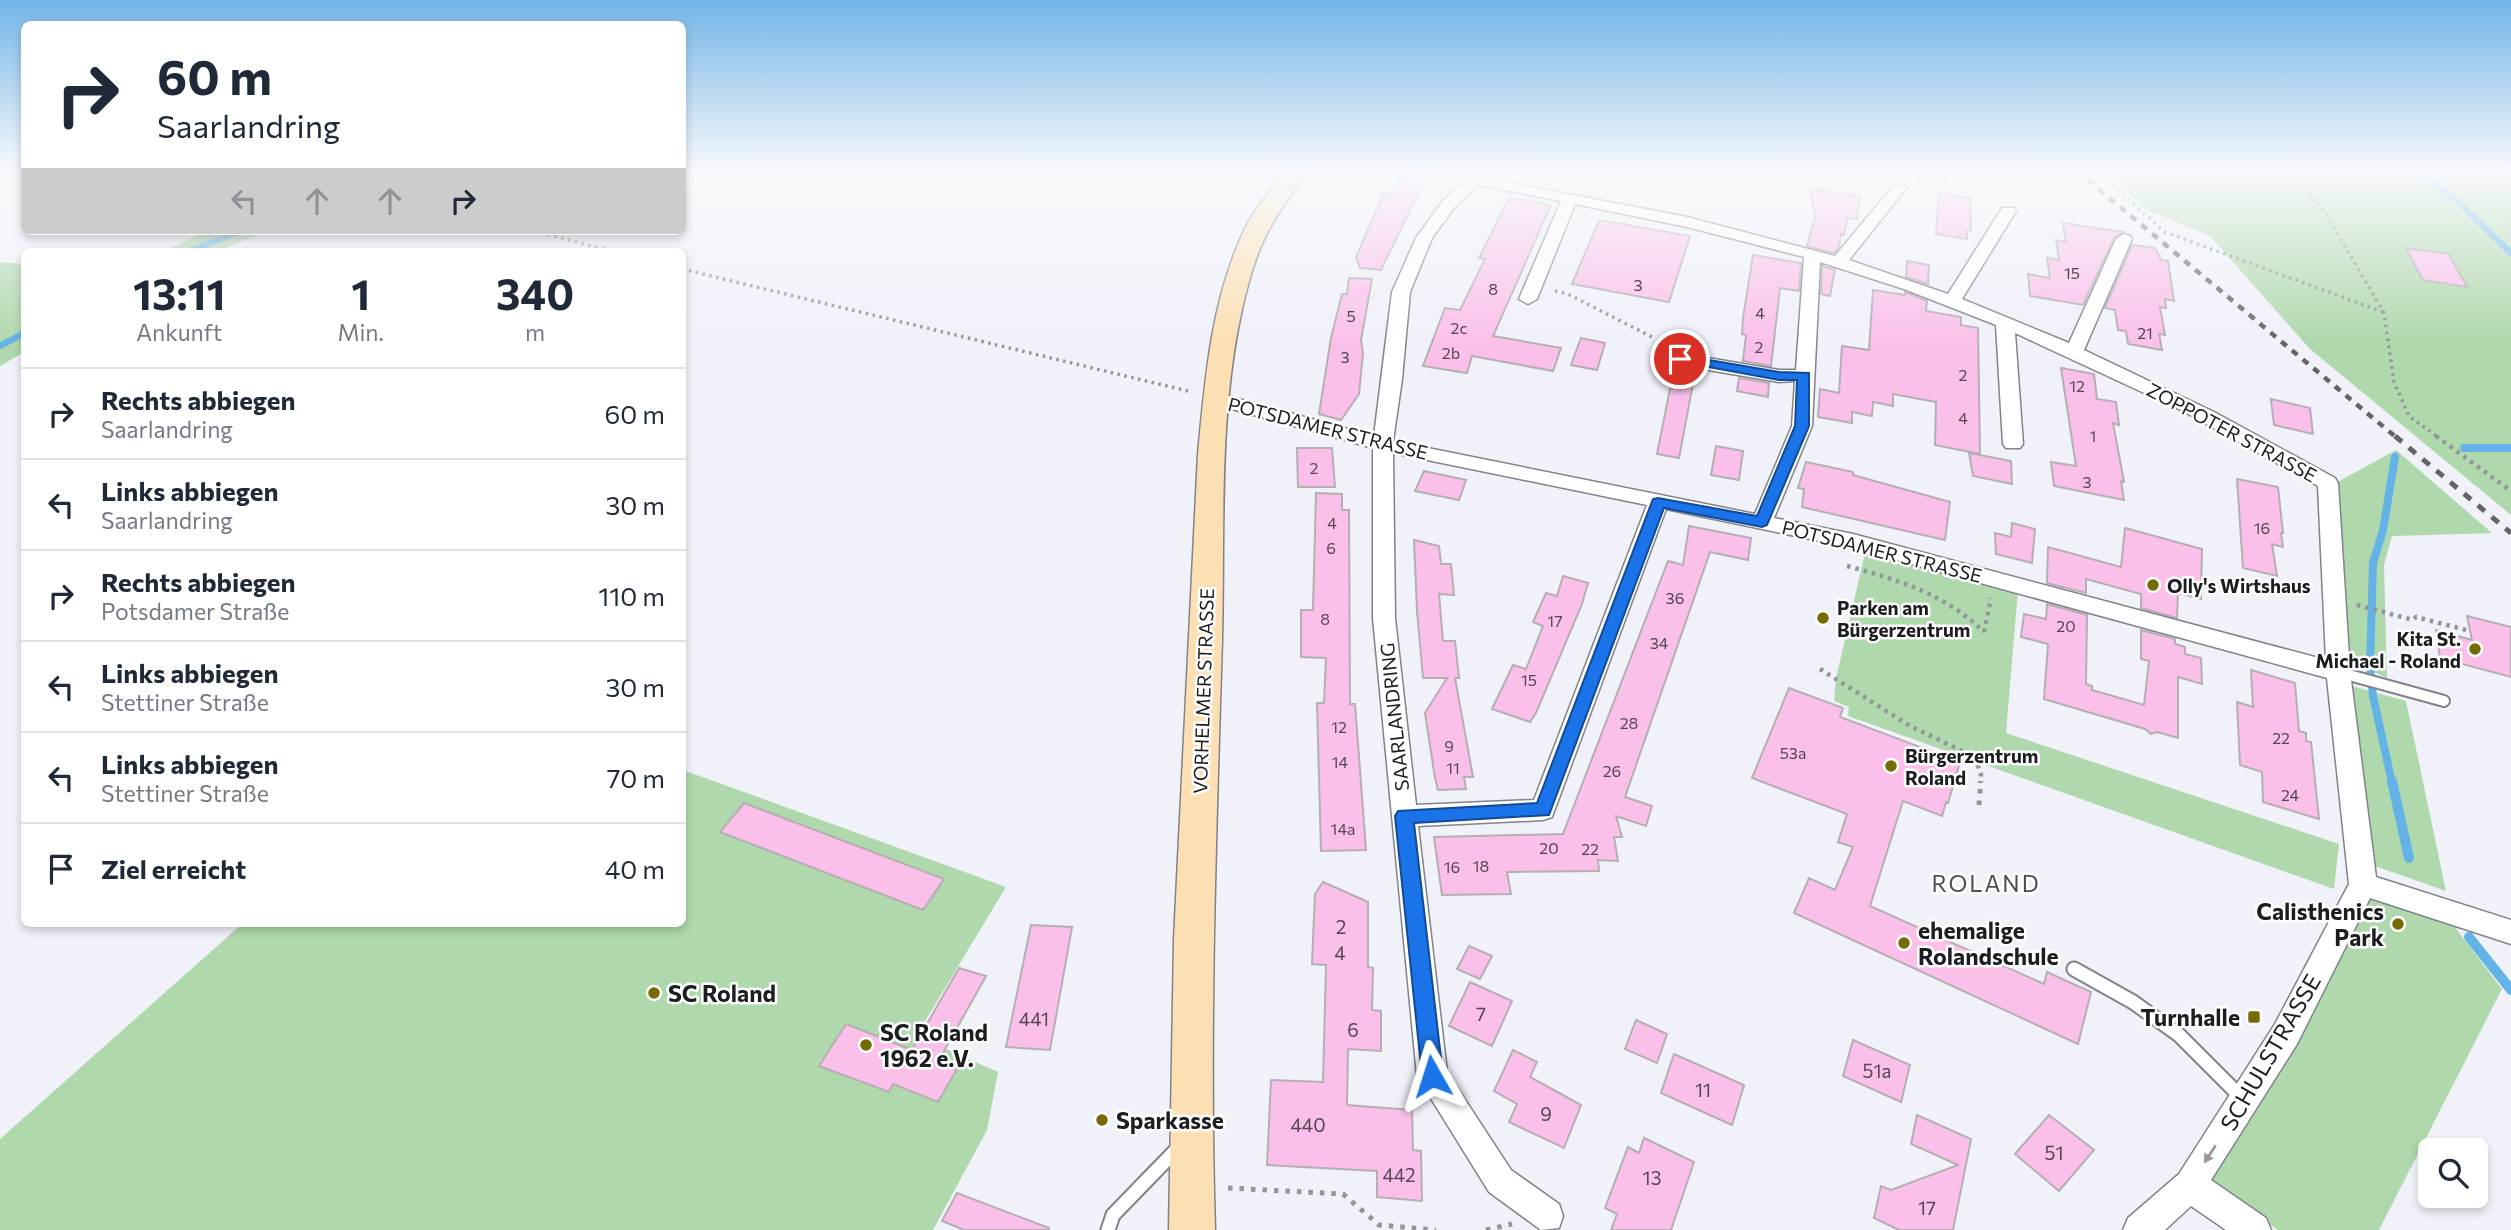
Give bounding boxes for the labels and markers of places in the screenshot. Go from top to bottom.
pin [1650,329,1710,389]
place label: Olly's Wirtshaus [2167,574,2311,597]
marker: Olly's Wirtshaus [2145,577,2161,593]
place label: Parken am Bürgerzentrum [1837,596,1970,641]
marker: Parken am Bürgerzentrum [1815,610,1831,626]
place label: Kita St. Michael - Roland [2316,627,2461,672]
marker: Kita St. Michael - Roland [2467,641,2483,657]
place label: Bürgerzentrum Roland [1905,744,2038,789]
marker: Bürgerzentrum Roland [1883,758,1899,774]
place label: Calisthenics Park [2256,897,2384,951]
place label: ehemalige Rolandschule [1918,916,2059,970]
marker: Calisthenics Park [2390,916,2406,932]
marker: ehemalige Rolandschule [1896,935,1912,951]
place label: SC Roland [668,979,776,1007]
marker: SC Roland [646,985,662,1001]
place label: Turnhalle [2141,1003,2240,1031]
marker: Turnhalle [2246,1009,2262,1025]
place label: SC Roland 1962 e.V. [880,1018,988,1072]
marker: SC Roland 1962 e.V. [858,1037,874,1053]
place label: Sparkasse [1116,1106,1224,1134]
marker: Sparkasse [1094,1112,1110,1128]

